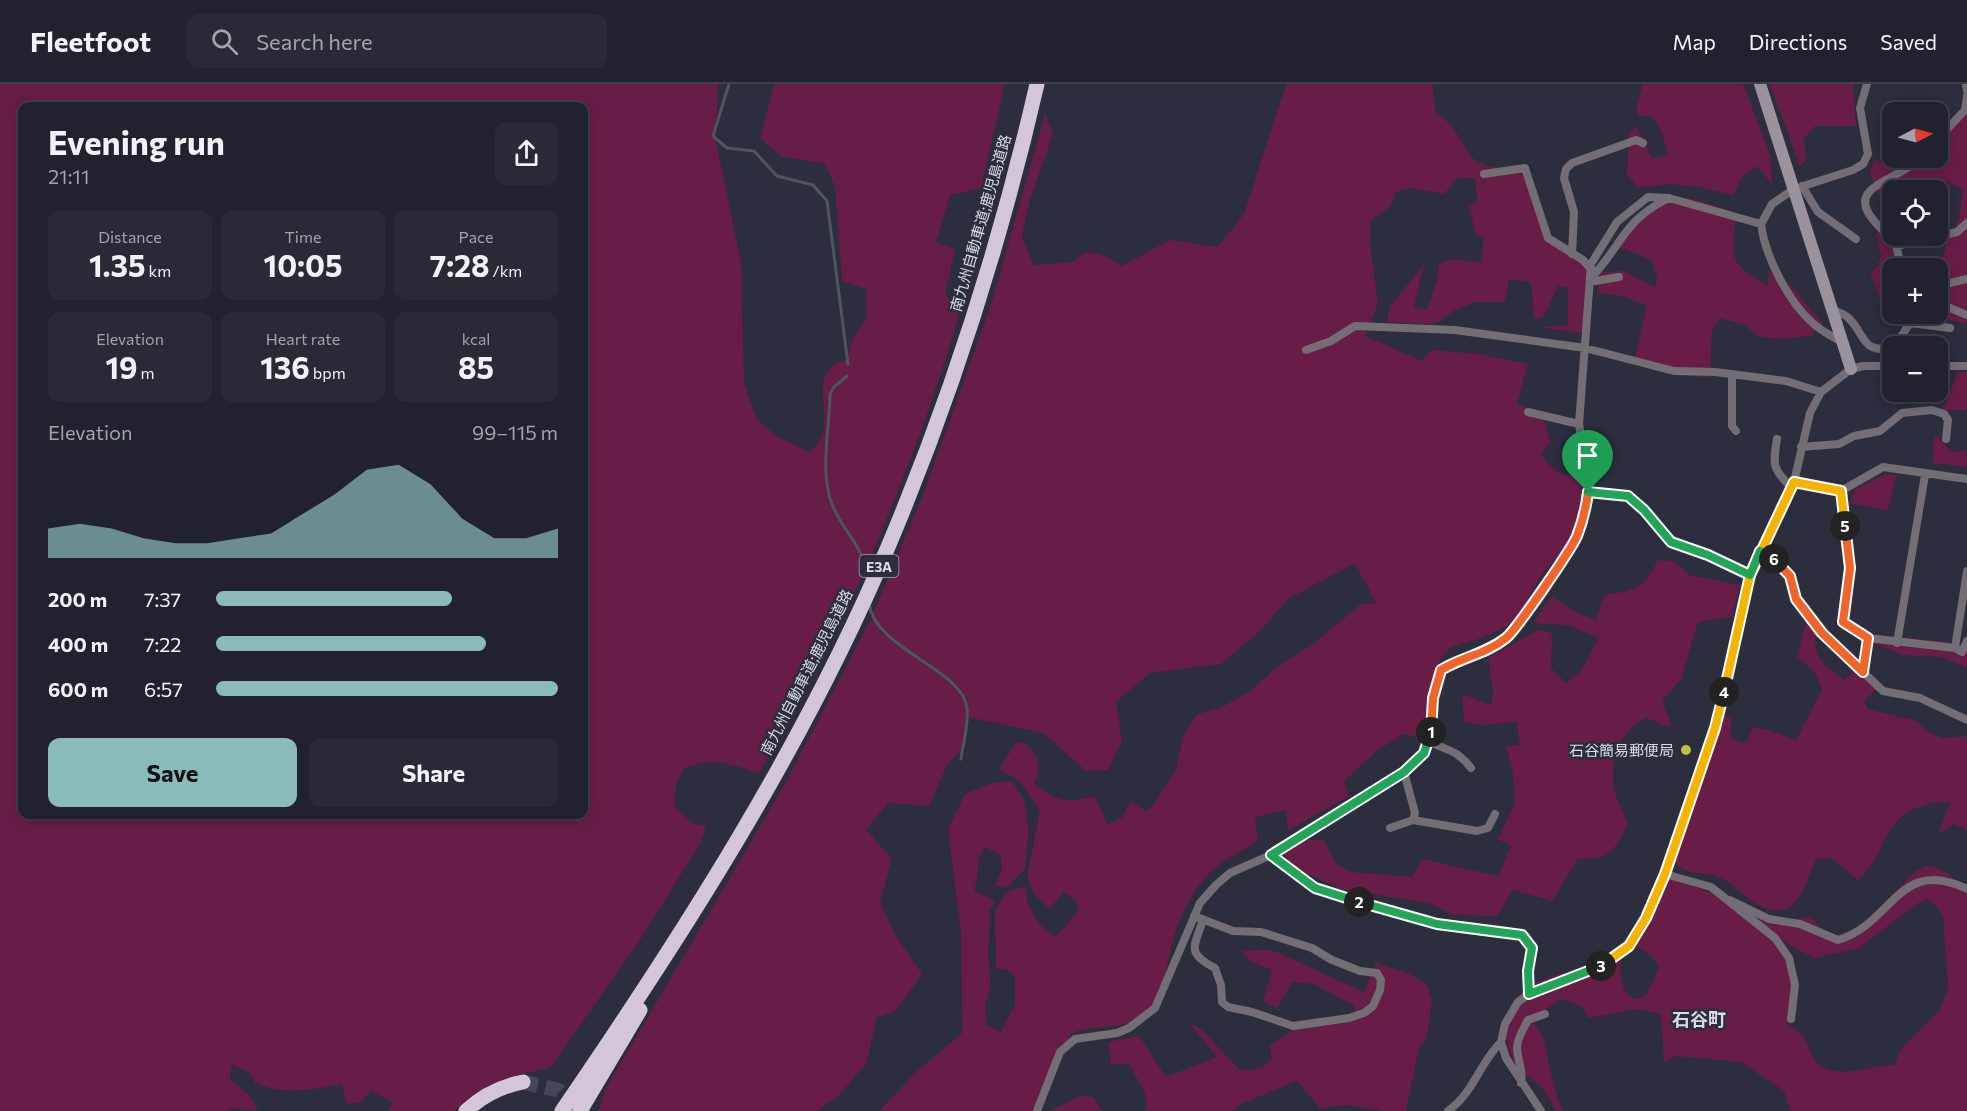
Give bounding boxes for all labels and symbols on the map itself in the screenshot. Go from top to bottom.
north arrow [1882,102,1948,168]
street label: 南九州自動車道;鹿児島道路 [946,132,1014,314]
pin [1562,430,1613,492]
pin: 5 [1830,511,1860,541]
pin: 6 [1759,544,1789,574]
road number: E3A [860,555,898,577]
street label: 南九州自動車道;鹿児島道路 [756,586,856,758]
pin: 4 [1709,677,1739,707]
pin: 1 [1416,717,1446,747]
place label: 石谷簡易郵便局 [1569,741,1674,759]
marker: 石谷簡易郵便局 [1679,743,1693,757]
pin: 2 [1344,887,1374,917]
pin: 3 [1586,951,1616,981]
district label: 石谷町 [1672,1008,1726,1030]

